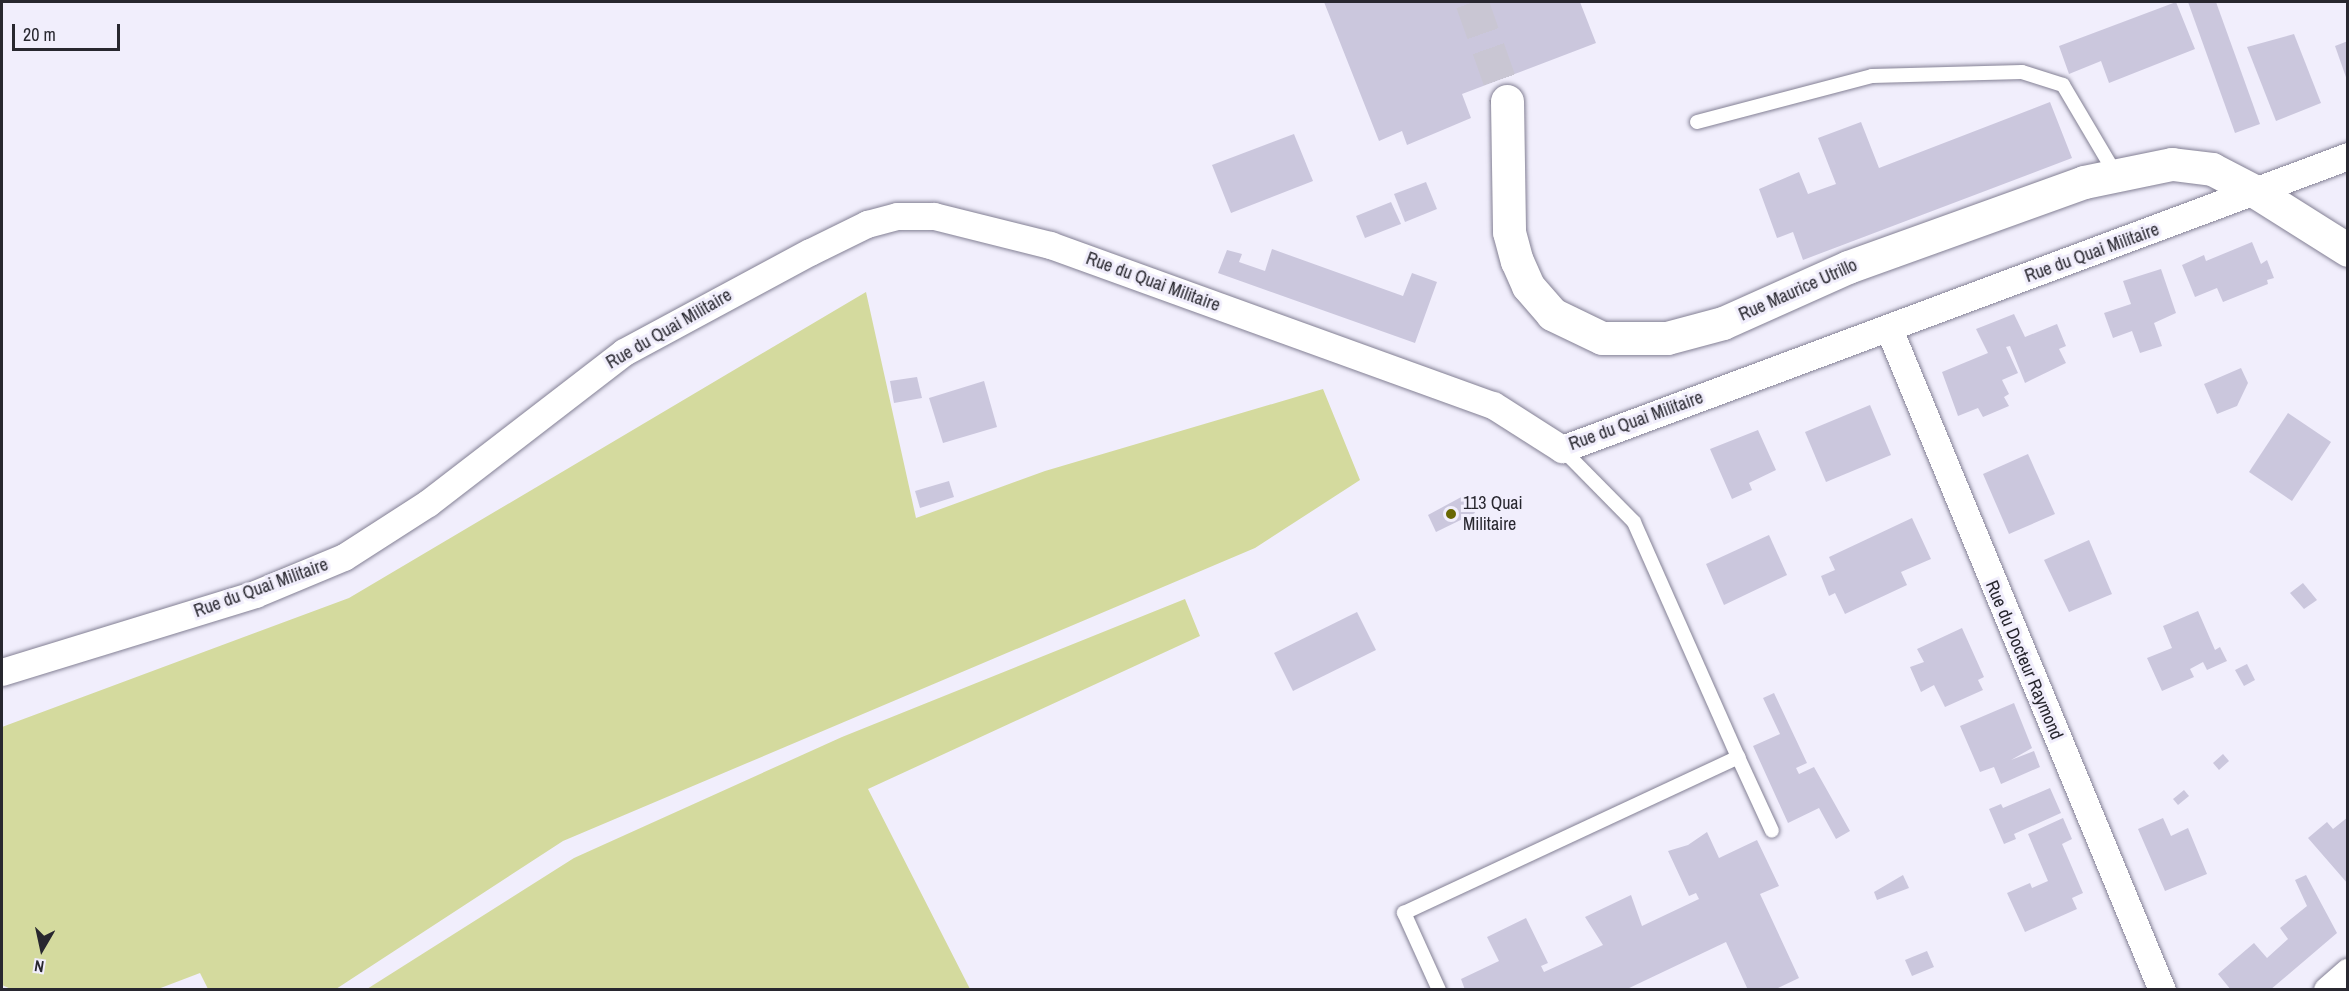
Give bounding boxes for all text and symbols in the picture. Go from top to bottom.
scale bar [15,12,123,50]
text: 20 m [23,22,56,47]
street label: Rue du Quai Militaire [2022,219,2162,287]
street label: Rue du Quai Militaire [1083,248,1223,316]
street label: Rue Maurice Utrillo [1736,254,1860,326]
street label: Rue du Quai Militaire [602,284,736,374]
street label: Rue du Quai Militaire [1566,387,1706,455]
place label: 113 Quai Militaire [1463,493,1523,536]
marker: 113 Quai Militaire [1444,507,1458,521]
street label: Rue du Quai Militaire [191,554,331,622]
street label: Rue du Docteur Raymond [1981,577,2067,743]
north arrow [12,919,72,979]
text: N [33,955,46,978]

